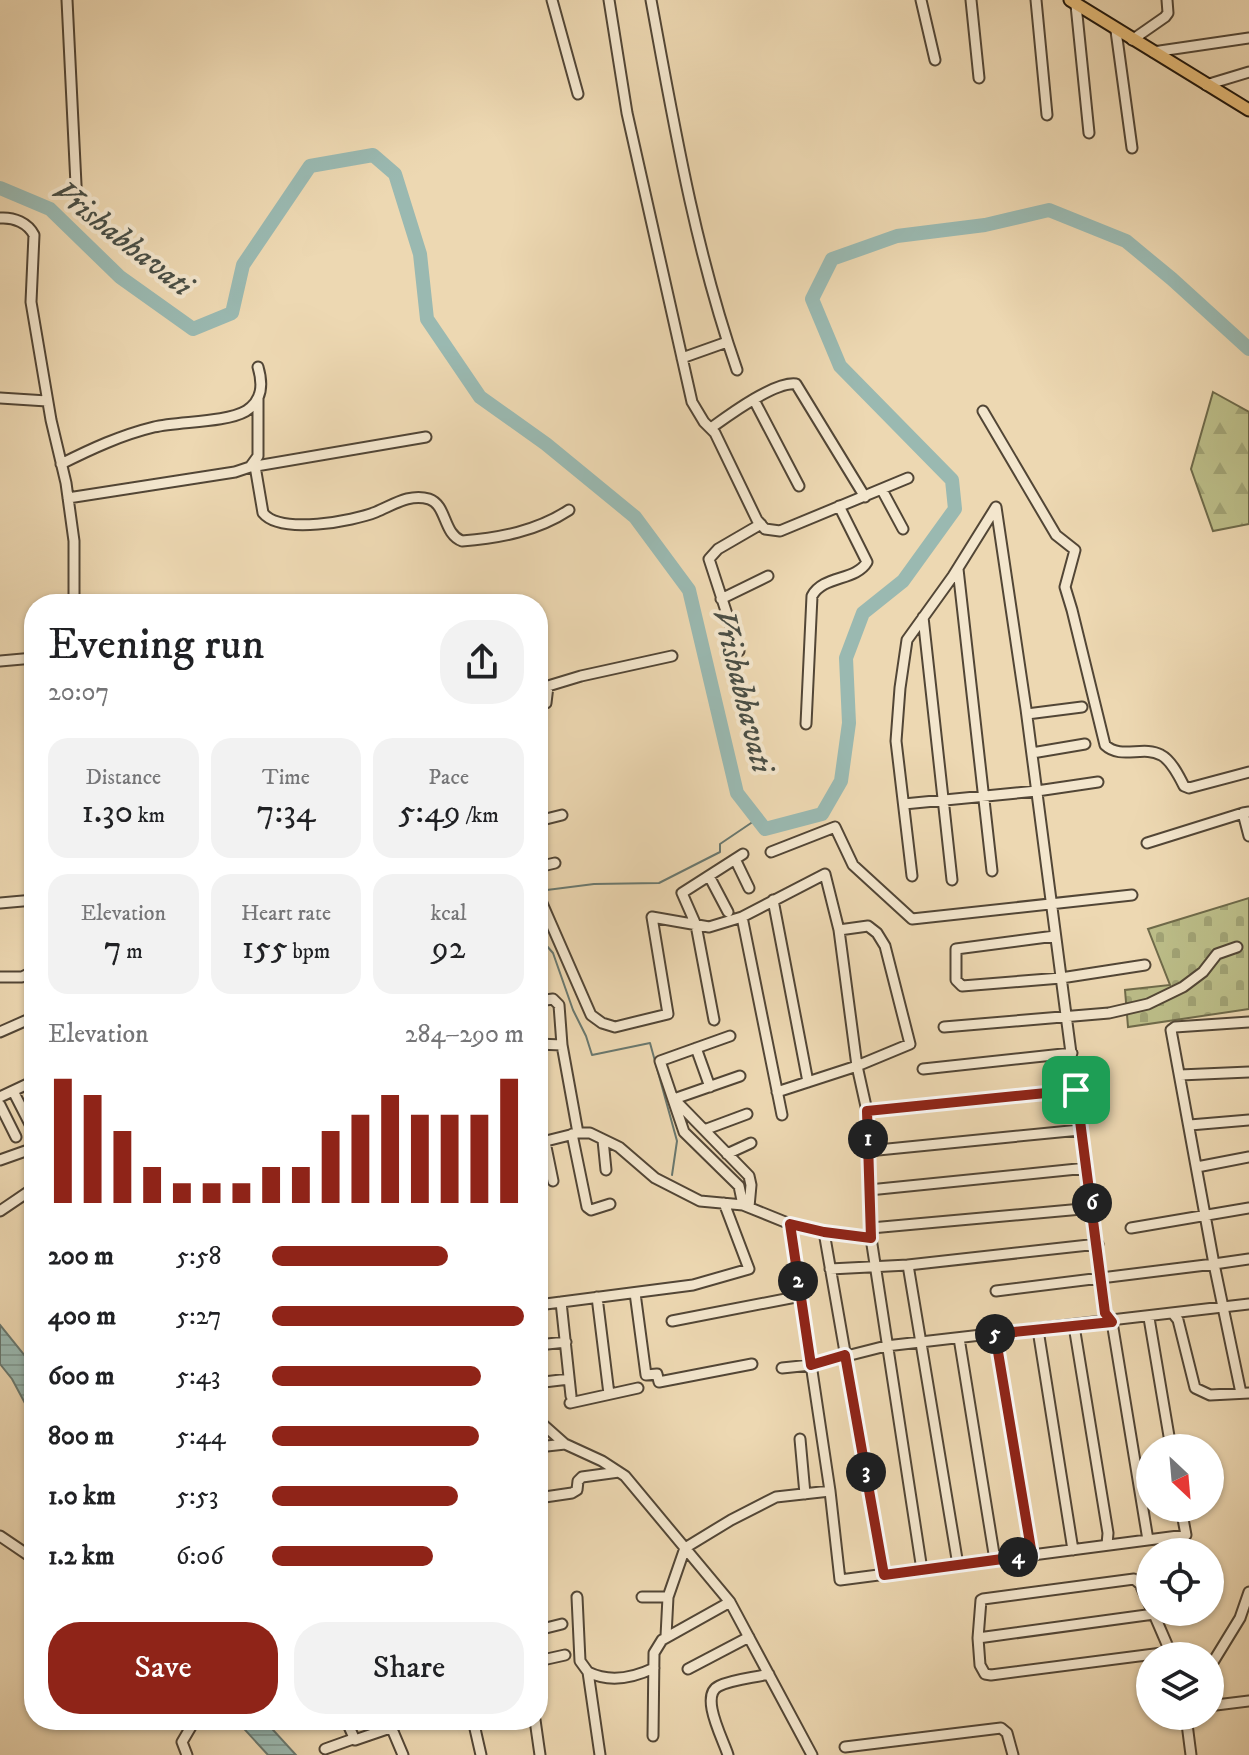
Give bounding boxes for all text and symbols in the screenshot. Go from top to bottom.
water label: Vrishabhavati [44,172,201,307]
water label: Vrishabhavati [702,605,782,779]
text: Evening run [48,618,265,673]
button: share [440,620,524,704]
text: 20:07 [48,676,109,709]
text: Distance [85,764,161,791]
text: Time [262,764,310,791]
text: Pace [428,764,469,791]
text: 1.30 [81,791,133,833]
text: 7:34 [256,791,316,833]
text: 5:49 [398,791,461,833]
text: km [133,802,165,829]
text: /km [461,802,499,829]
text: Elevation [81,900,166,927]
text: Heart rate [241,900,331,927]
text: kcal [431,900,467,927]
text: 7 [104,927,122,969]
text: 155 [242,927,288,969]
text: 92 [432,927,466,969]
text: m [122,938,143,965]
text: bpm [288,938,330,965]
text: Elevation [48,1018,149,1051]
text: 284–290 m [405,1018,524,1051]
pin [1042,1056,1110,1124]
icon: arrive [1054,1068,1098,1112]
pin: 1 [848,1119,888,1159]
text: 1 [864,1125,872,1152]
pin: 6 [1072,1183,1112,1223]
text: 6 [1086,1189,1098,1216]
text: 200 m [48,1240,114,1273]
text: 5:58 [176,1240,222,1273]
pin: 2 [778,1261,818,1301]
text: 2 [793,1267,803,1294]
text: 400 m [48,1300,116,1333]
text: 5:27 [176,1300,222,1333]
pin: 5 [975,1314,1015,1354]
text: 5 [990,1320,1000,1347]
text: 600 m [48,1360,115,1393]
text: 5:43 [176,1360,220,1393]
text: 800 m [48,1420,114,1453]
text: 5:44 [176,1420,226,1453]
north arrow [1136,1434,1224,1522]
map controls [1136,1434,1224,1730]
pin: 3 [846,1452,886,1492]
text: 3 [862,1458,870,1485]
text: 1.0 km [48,1480,116,1513]
text: 5:53 [176,1480,218,1513]
pin: 4 [998,1537,1038,1577]
button: locate [1136,1538,1224,1626]
text: 1.2 km [48,1540,114,1573]
text: 6:06 [176,1540,224,1573]
text: 4 [1012,1543,1024,1570]
button: Save [48,1622,278,1714]
button: Share [294,1622,524,1714]
button: layers [1136,1642,1224,1730]

